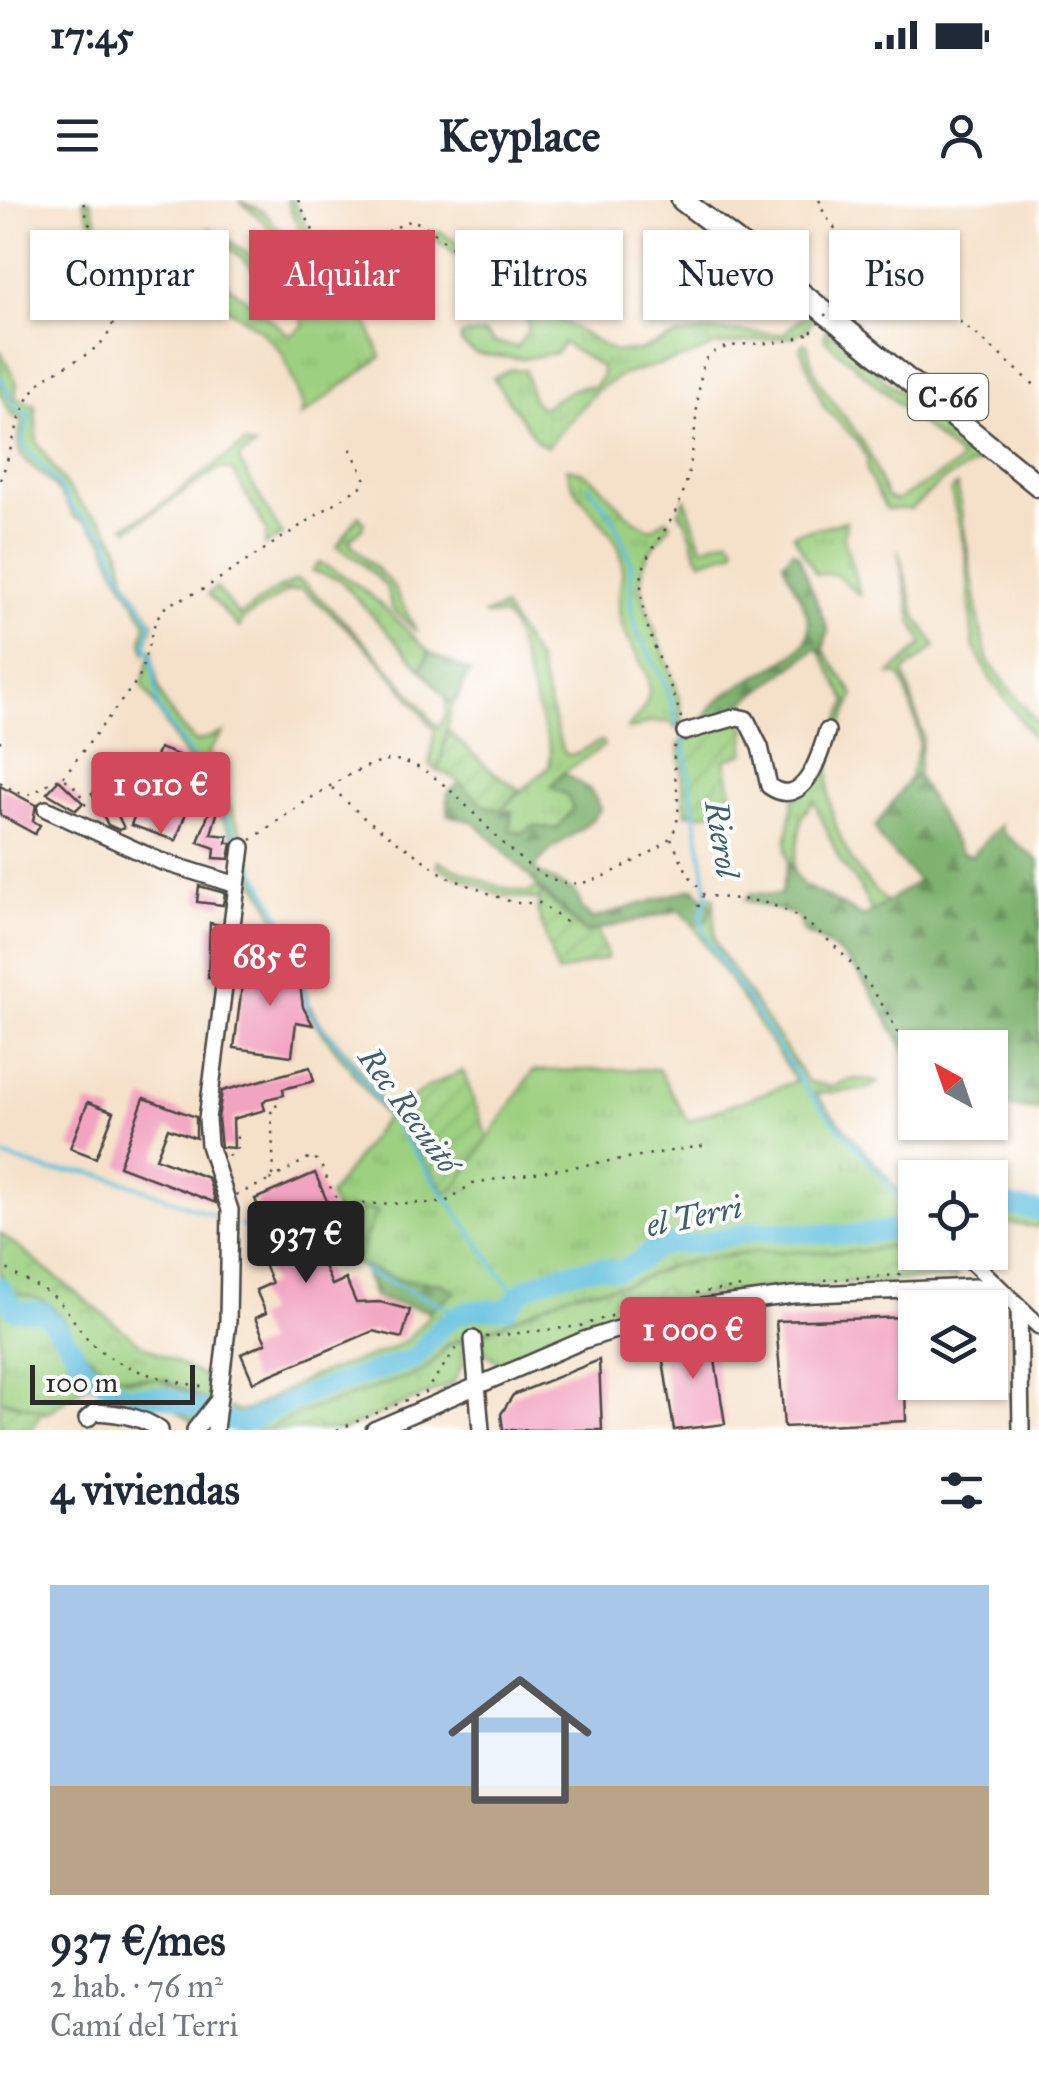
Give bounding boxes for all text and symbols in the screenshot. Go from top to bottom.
text: 17:45 [50,12,134,58]
icon: menu [50,108,105,163]
text: Keyplace [438,108,601,163]
icon: person [934,108,989,163]
chip: Comprar [30,230,229,320]
chip: Alquilar [249,230,435,320]
chip: Filtros [455,230,623,320]
chip: Nuevo [643,230,809,320]
chip: Piso [829,230,960,320]
road number: C-66 [908,374,988,420]
pin: 1 010 € [69,752,253,837]
text: 1 010 € [113,765,209,804]
water label: Rierol [696,797,747,883]
pin: 685 € [200,924,340,1009]
text: 685 € [233,937,307,976]
north arrow [898,1030,1008,1140]
map controls [898,1030,1008,1400]
water label: Rec Recuitó [349,1039,470,1185]
button: locate [898,1160,1008,1270]
water label: el Terri [643,1187,746,1246]
pin: 937 € [236,1201,376,1286]
text: 937 € [269,1214,343,1253]
button: layers [898,1290,1008,1400]
pin: 1 000 € [601,1297,785,1382]
text: 1 000 € [642,1310,744,1349]
scale bar [30,1360,195,1404]
text: 100 m [45,1365,118,1400]
icon: filters [934,1463,989,1518]
text: 4 viviendas [50,1464,240,1516]
icon: home [430,1650,610,1830]
text: 937 €/mes [50,1915,226,1967]
text: 2 hab. · 76 m² [50,1967,223,2006]
text: Camí del Terri [50,2006,238,2045]

